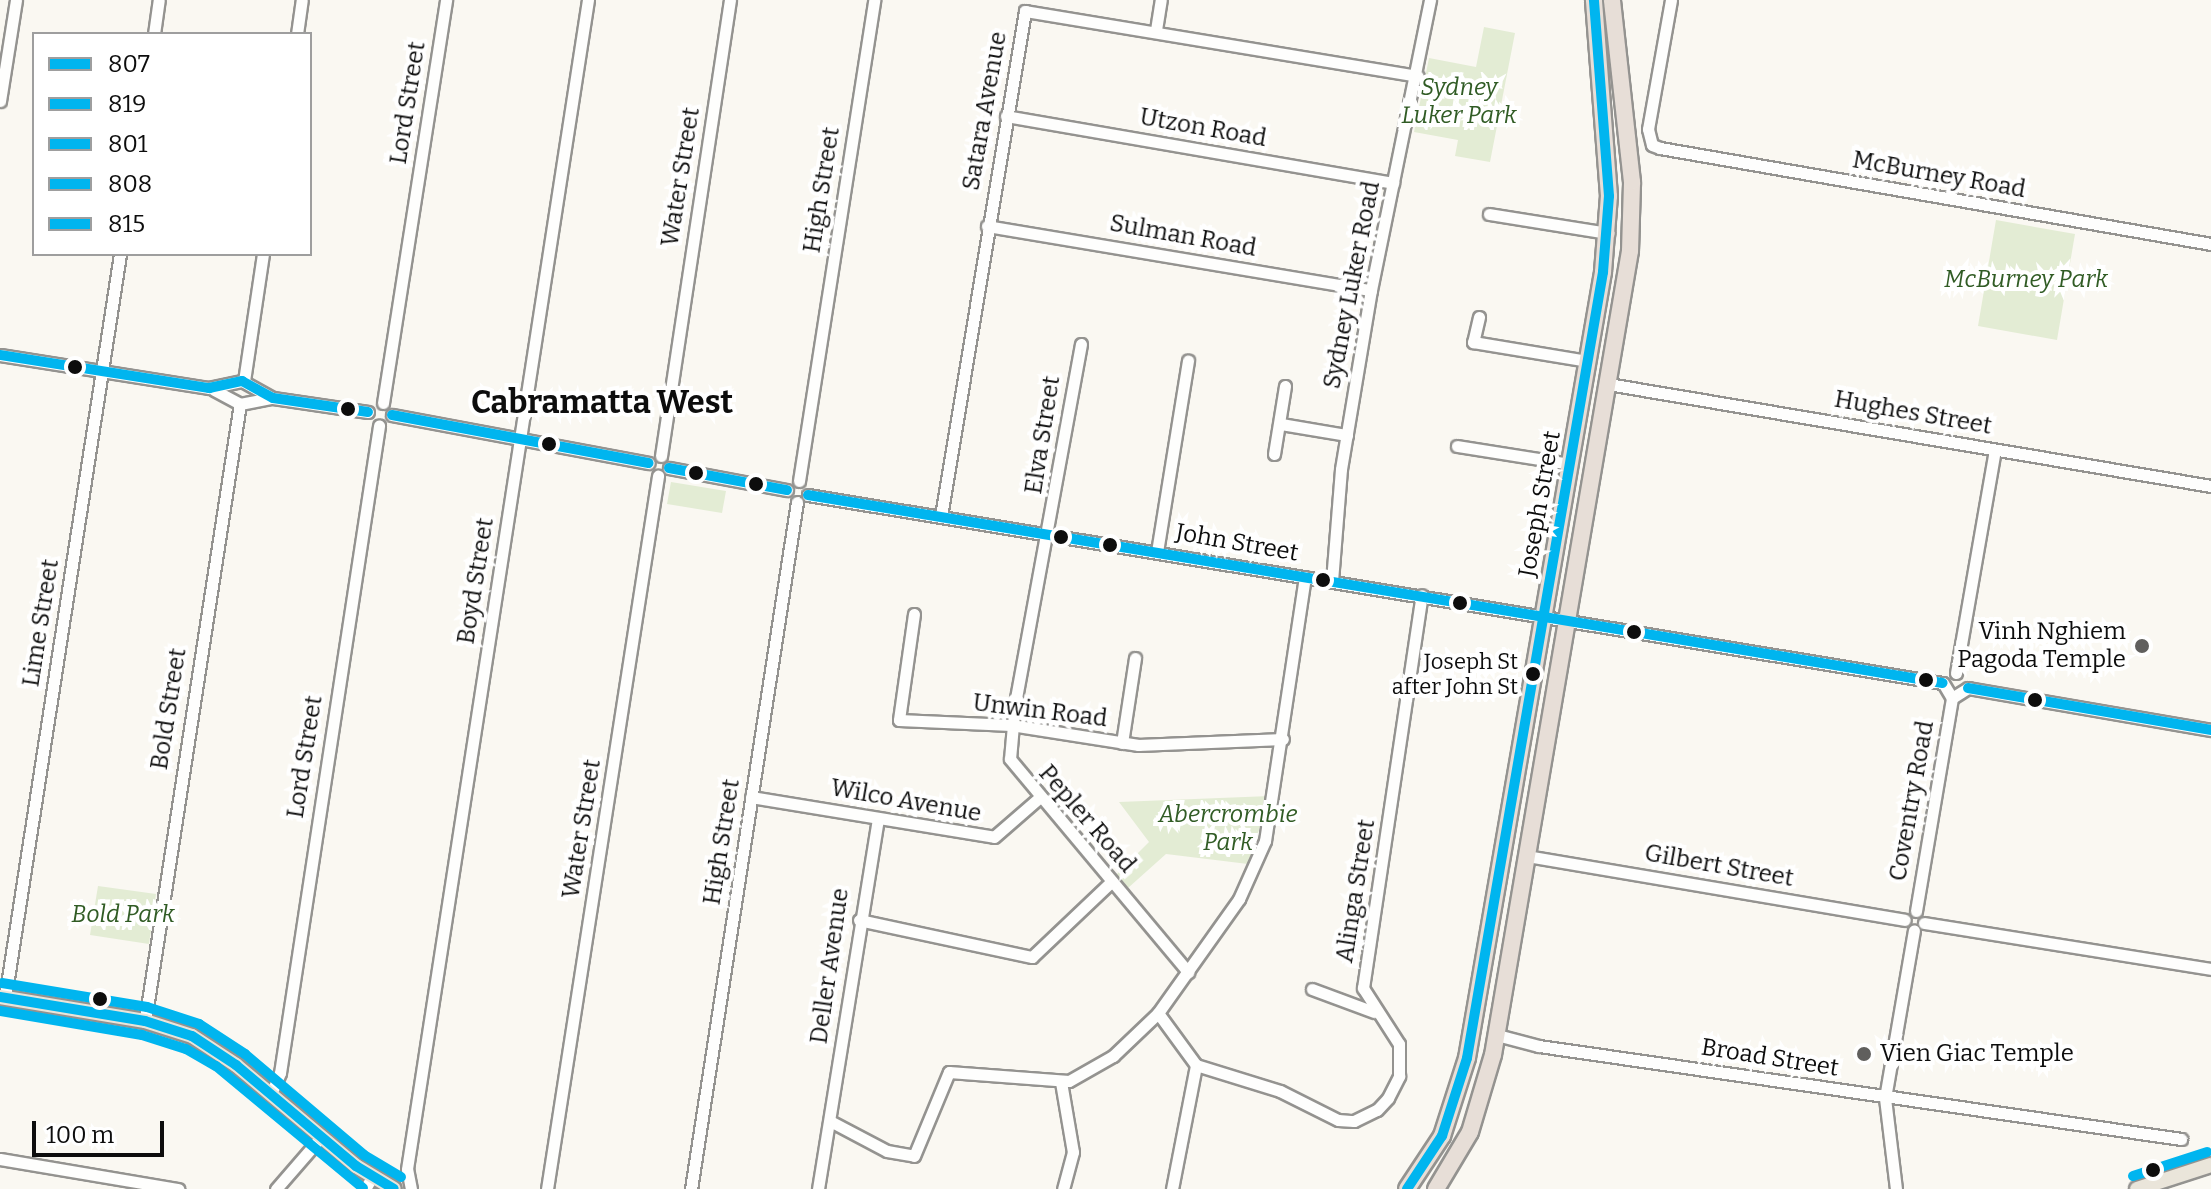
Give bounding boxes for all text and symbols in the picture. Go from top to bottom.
street label: Satara Avenue [957,29,1013,193]
legend [32,32,312,256]
street label: Lord Street [384,40,432,166]
text: 807 [108,50,150,78]
park label: Sydney Luker Park [1401,74,1517,130]
text: 819 [108,90,146,118]
street label: Utzon Road [1137,103,1269,153]
street label: Water Street [656,105,706,249]
street label: High Street [798,125,846,255]
text: 801 [108,130,147,158]
street label: McBurney Road [1850,146,2028,204]
text: 808 [108,170,152,198]
street label: Sydney Luker Road [1318,179,1386,391]
street label: Sulman Road [1108,209,1258,263]
text: 815 [108,210,145,238]
park label: McBurney Park [1944,266,2108,294]
unlabelled marker [67,359,83,375]
street label: Elva Street [1019,374,1067,496]
district label: Cabramatta West [471,383,733,421]
street label: Hughes Street [1832,385,1994,441]
unlabelled marker [340,401,356,417]
street label: Joseph Street [1513,429,1567,579]
unlabelled marker [541,436,557,452]
unlabelled marker [688,465,704,481]
unlabelled marker [748,476,764,492]
street label: Boyd Street [452,516,500,646]
street label: John Street [1173,518,1301,568]
unlabelled marker [1053,529,1069,545]
unlabelled marker [1102,537,1118,553]
street label: Lime Street [17,557,65,689]
unlabelled marker [1315,572,1331,588]
unlabelled marker [1452,595,1468,611]
place label: Vinh Nghiem Pagoda Temple [1957,618,2126,674]
unlabelled marker [1626,624,1642,640]
marker: Vinh Nghiem Pagoda Temple [2133,637,2151,655]
street label: Bold Street [145,646,193,772]
place label: Joseph St after John St [1392,648,1518,700]
marker: Joseph St after John St [1525,666,1541,682]
unlabelled marker [1918,672,1934,688]
street label: Unwin Road [971,688,1109,734]
unlabelled marker [2027,692,2043,708]
street label: Lord Street [281,694,329,820]
street label: Coventry Road [1884,719,1940,883]
street label: Water Street [557,757,607,901]
street label: Pepler Road [1032,759,1142,879]
street label: Wilco Avenue [828,774,984,828]
street label: High Street [698,777,746,907]
park label: Abercrombie Park [1158,801,1298,857]
street label: Alinga Street [1330,817,1382,965]
street label: Gilbert Street [1642,839,1796,893]
street label: Deller Avenue [805,886,855,1046]
park label: Bold Park [71,901,175,929]
unlabelled marker [92,991,108,1007]
street label: Broad Street [1699,1033,1841,1083]
place label: Vien Giac Temple [1880,1040,2074,1068]
marker: Vien Giac Temple [1855,1045,1873,1063]
scale bar [36,1105,168,1155]
text: 100 m [46,1121,114,1149]
unlabelled marker [2145,1162,2161,1178]

